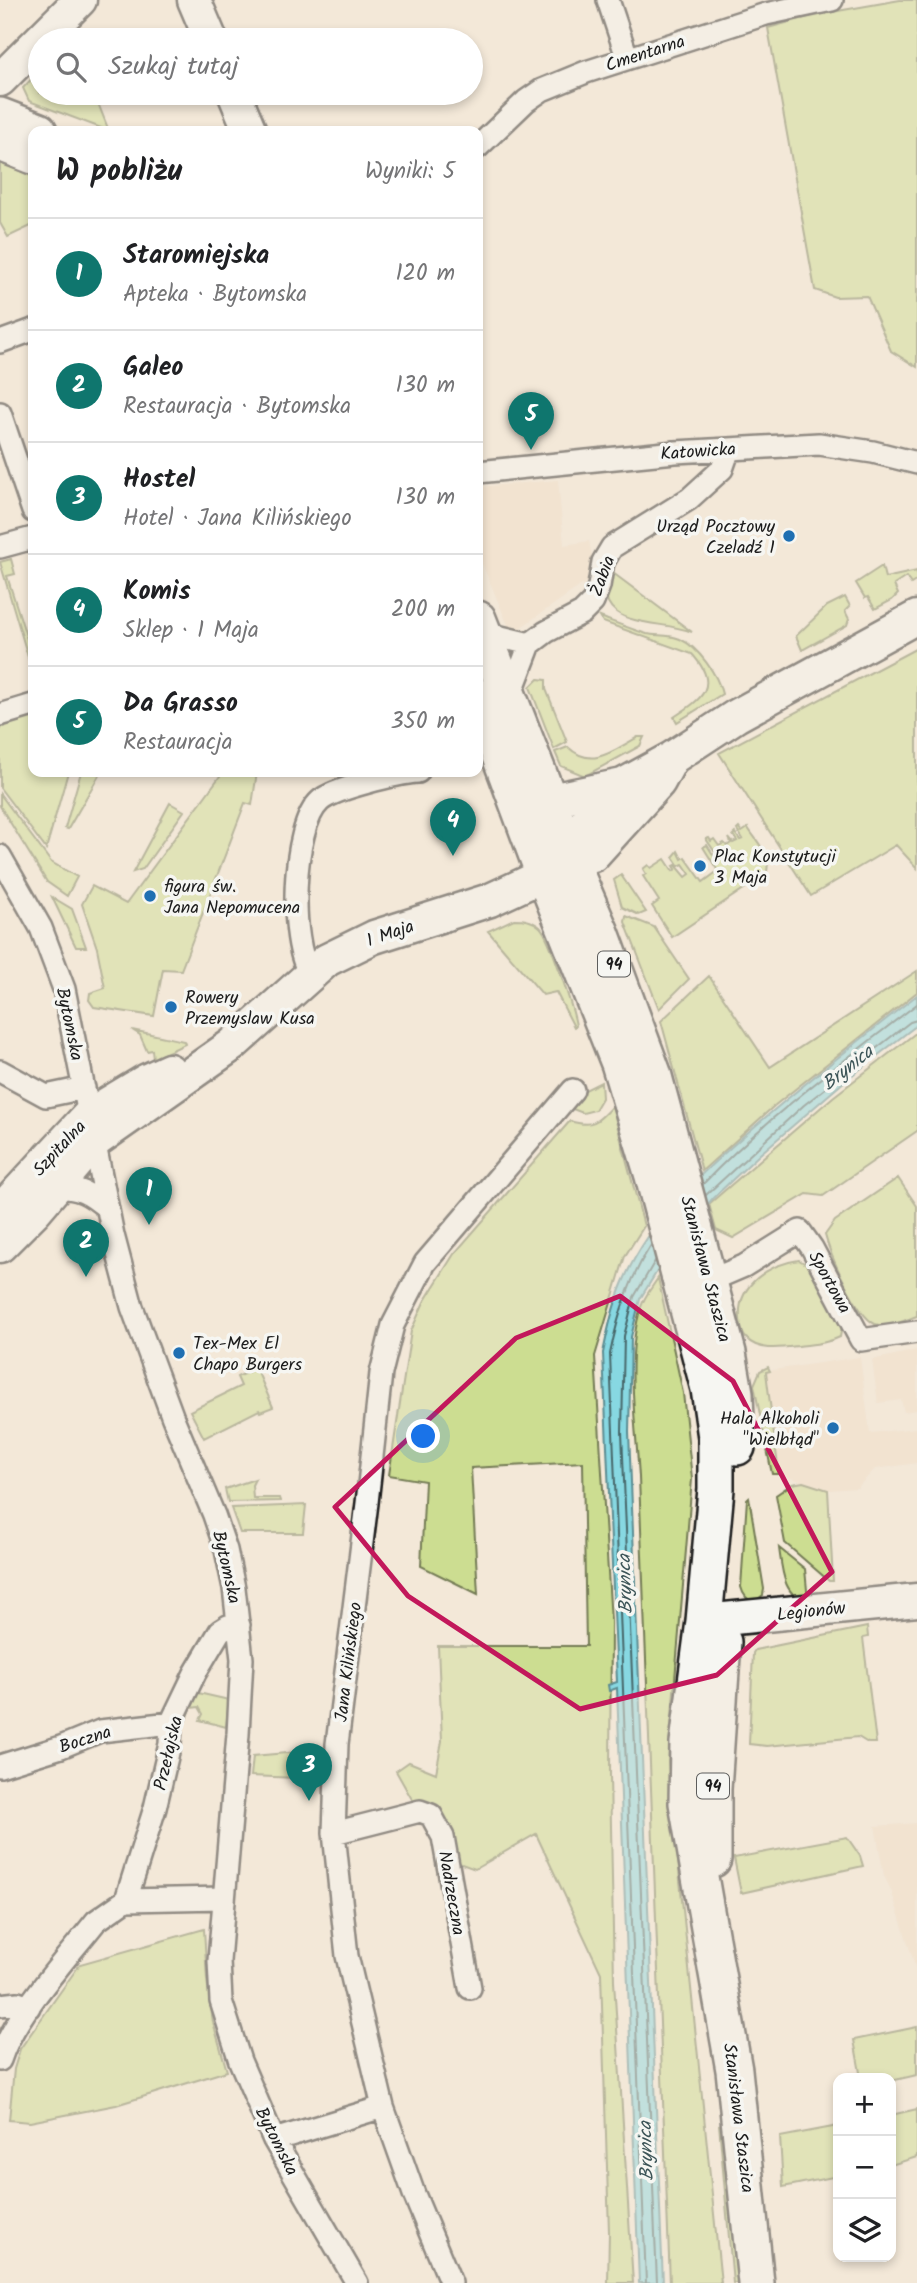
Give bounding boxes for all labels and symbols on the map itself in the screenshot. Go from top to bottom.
street label: Cmentarna [602,28,689,81]
pin: 5 [508,392,554,450]
street label: Katowicka [659,435,737,470]
place label: Urząd Pocztowy Czeladź 1 [656,513,776,563]
marker: Urząd Pocztowy Czeladź 1 [781,528,797,544]
street label: Żabia [583,552,624,601]
pin: 4 [430,798,476,856]
place label: Plac Konstytucji 3 Maja [714,843,837,893]
marker: Plac Konstytucji 3 Maja [692,858,708,874]
place label: figura św. Jana Nepomucena [164,873,300,923]
marker: figura św. Jana Nepomucena [142,888,158,904]
street label: 1 Maja [363,913,418,956]
road number: 94 [598,952,630,976]
place label: Rowery Przemyslaw Kusa [185,984,315,1034]
street label: Bytomska [47,985,90,1063]
marker: Rowery Przemyslaw Kusa [163,999,179,1015]
water label: Brynica [816,1038,882,1099]
street label: Szpitalna [26,1114,94,1184]
pin: 1 [126,1167,172,1225]
street label: Stanisława Staszica [671,1193,738,1346]
pin: 2 [63,1219,109,1277]
street label: Sportowa [800,1246,858,1319]
place label: Tex-Mex El Chapo Burgers [193,1330,303,1380]
marker: Tex-Mex El Chapo Burgers [171,1345,187,1361]
place label: Hala Alkoholi "Wielbłąd" [720,1405,820,1455]
your location [406,1419,440,1453]
marker: Hala Alkoholi "Wielbłąd" [825,1420,841,1436]
street label: Bytomska [203,1528,248,1607]
water label: Brynica [610,1553,642,1614]
street label: Legionów [775,1594,848,1631]
street label: Jana Kilińskiego [328,1601,371,1724]
street label: Przełajska [147,1713,192,1794]
street label: Boczna [55,1718,115,1762]
pin: 3 [286,1743,332,1801]
road number: 94 [697,1774,729,1798]
street label: Nadrzeczna [429,1849,472,1938]
street label: Stanisława Staszica [714,2042,761,2195]
street label: Bytomska [246,2102,305,2181]
water label: Brynica [631,2120,663,2181]

